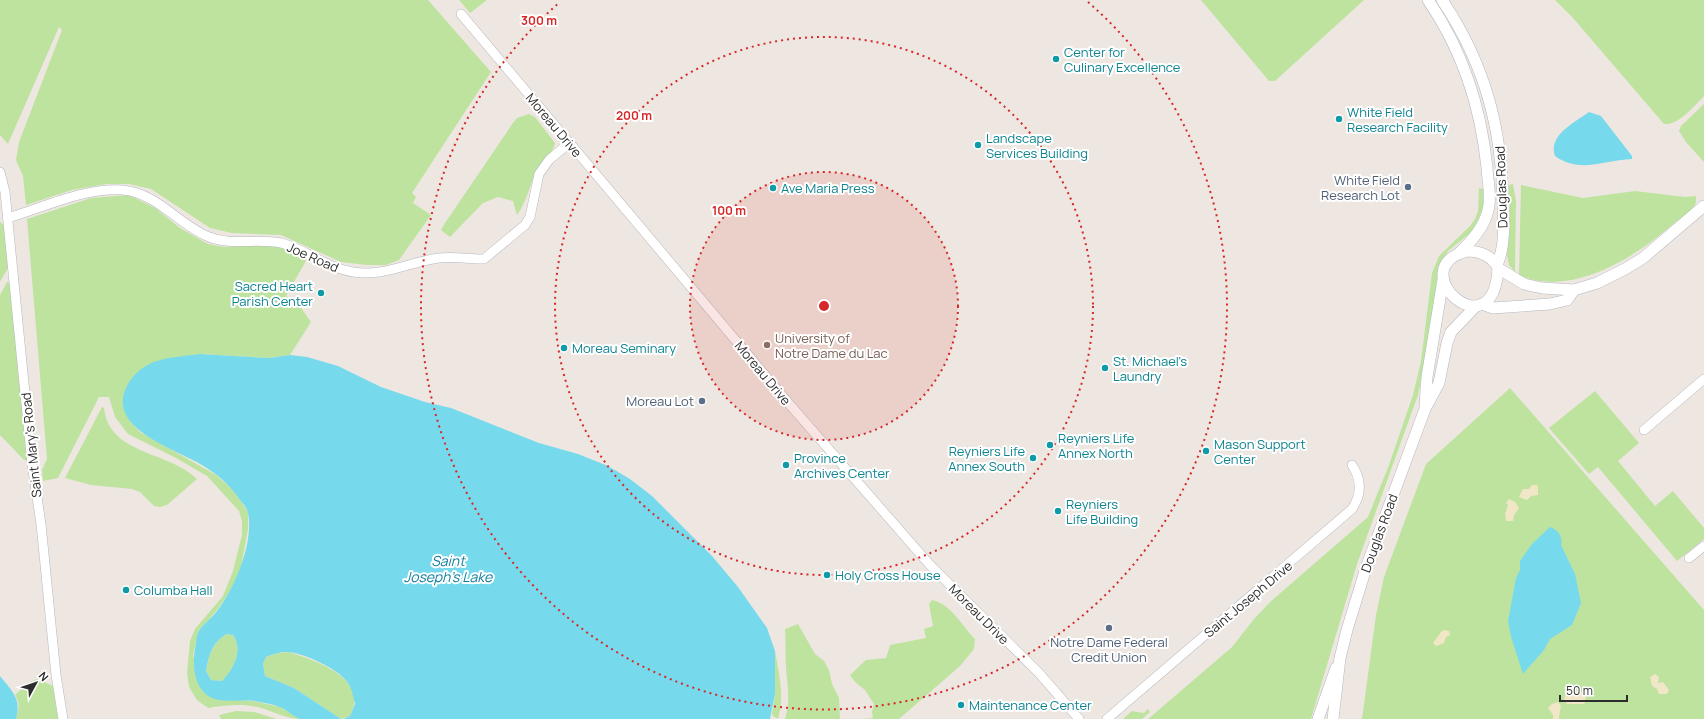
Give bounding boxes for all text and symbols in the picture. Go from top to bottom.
text: 300 m [521,12,557,29]
place label: Center for Culinary Excellence [1064,43,1181,76]
marker: Center for Culinary Excellence [1051,54,1061,64]
street label: Moreau Drive [522,89,586,161]
place label: White Field Research Facility [1347,103,1448,136]
text: 200 m [616,107,652,124]
marker: White Field Research Facility [1334,114,1344,124]
place label: Landscape Services Building [986,129,1088,162]
marker: Landscape Services Building [973,140,983,150]
street label: Douglas Road [1491,146,1511,228]
place label: White Field Research Lot [1321,171,1400,204]
place label: Ave Maria Press [781,179,875,197]
marker: White Field Research Lot [1403,182,1413,192]
marker: Ave Maria Press [768,183,778,193]
text: 100 m [712,202,746,219]
street label: Joe Road [284,238,342,276]
place label: Sacred Heart Parish Center [232,277,313,310]
marker: Sacred Heart Parish Center [316,288,326,298]
centre of rings [817,299,831,313]
place label: University of Notre Dame du Lac [775,329,888,362]
street label: Moreau Drive [731,337,795,409]
place label: Moreau Seminary [572,339,676,357]
marker: University of Notre Dame du Lac [762,340,772,350]
marker: Moreau Seminary [559,343,569,353]
place label: St. Michael's Laundry [1113,352,1187,385]
marker: St. Michael's Laundry [1100,363,1110,373]
street label: Saint Mary's Road [17,392,45,498]
place label: Moreau Lot [626,392,694,410]
marker: Moreau Lot [697,396,707,406]
place label: Reyniers Life Annex North [1058,429,1135,462]
place label: Mason Support Center [1214,435,1306,468]
marker: Reyniers Life Annex North [1045,440,1055,450]
place label: Reyniers Life Annex South [948,442,1025,475]
marker: Mason Support Center [1201,446,1211,456]
place label: Province Archives Center [794,449,890,482]
marker: Reyniers Life Annex South [1028,453,1038,463]
marker: Province Archives Center [781,460,791,470]
street label: Douglas Road [1356,491,1402,575]
place label: Reyniers Life Building [1066,495,1138,528]
marker: Reyniers Life Building [1053,506,1063,516]
water label: Saint Joseph's Lake [404,551,493,586]
street label: Saint Joseph Drive [1200,556,1296,641]
place label: Holy Cross House [835,566,941,584]
marker: Holy Cross House [822,570,832,580]
street label: Moreau Drive [945,580,1013,648]
place label: Columba Hall [134,581,212,599]
marker: Columba Hall [121,585,131,595]
marker: Notre Dame Federal Credit Union [1104,623,1114,633]
place label: Notre Dame Federal Credit Union [1050,633,1168,666]
north arrow [16,663,56,703]
text: N [36,668,52,684]
scale bar [1560,677,1627,703]
text: 50 m [1566,682,1593,699]
place label: Maintenance Center [969,696,1092,714]
marker: Maintenance Center [956,700,966,710]

